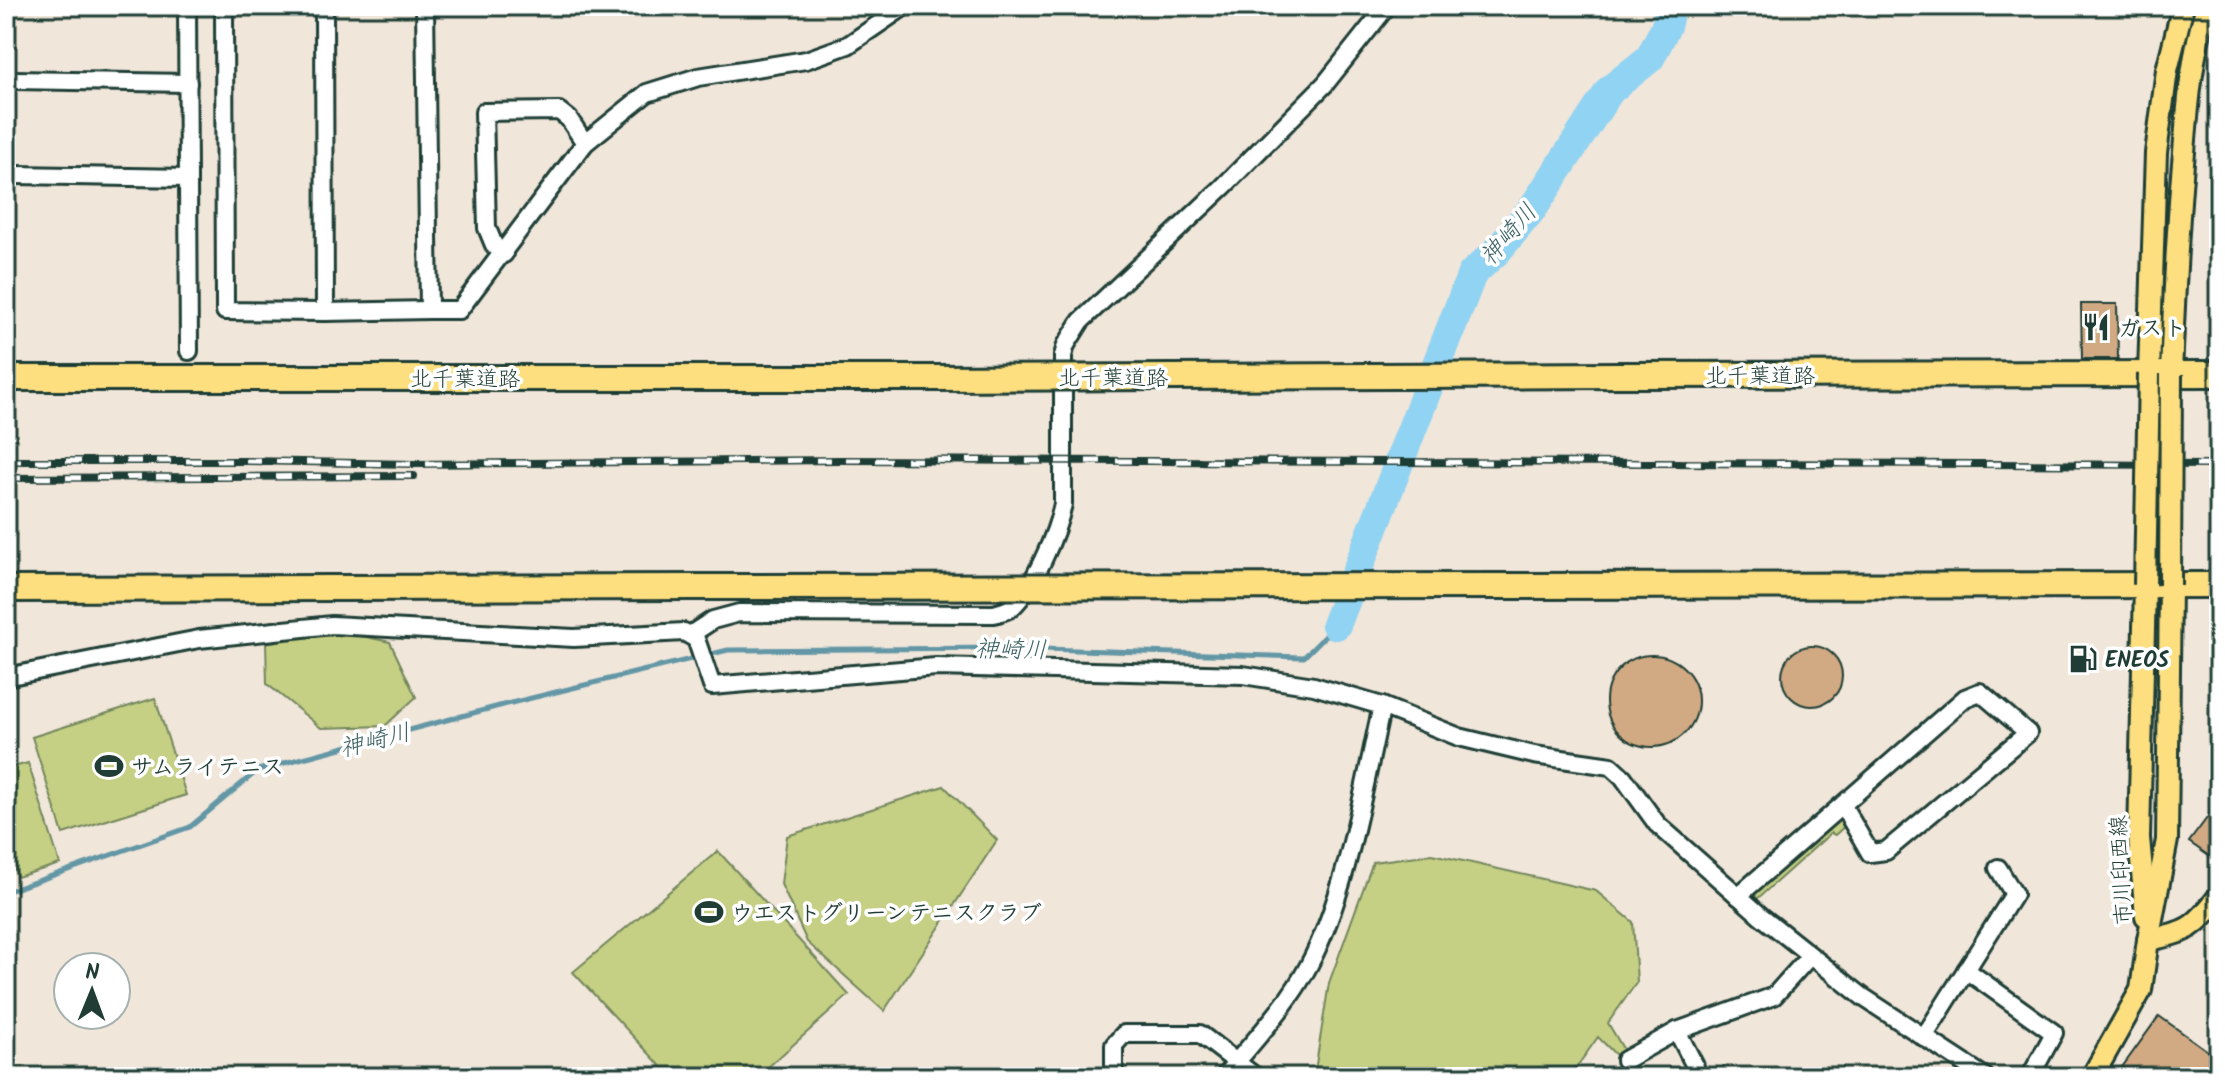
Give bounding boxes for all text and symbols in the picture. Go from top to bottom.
water label: 神崎川 [1471,195,1547,275]
restaurant icon: ガスト [2081,312,2111,342]
place label: ガスト [2118,312,2186,347]
street label: 北千葉道路 [1705,360,1815,395]
street label: 北千葉道路 [1058,362,1168,397]
street label: 北千葉道路 [410,363,520,398]
water label: 神崎川 [975,630,1047,671]
fuel station icon: ENEOS [2068,644,2098,674]
place label: ENEOS [2105,644,2170,679]
water label: 神崎川 [336,714,415,769]
sports icon: サムライテニス [94,751,124,781]
place label: サムライテニス [131,751,284,786]
street label: 市川印西線 [2102,814,2143,926]
sports icon: ウエストグリーンテニスクラブ [694,897,724,927]
place label: ウエストグリーンテニスクラブ [731,897,1042,932]
north arrow [52,951,132,1031]
text: N [85,956,100,991]

